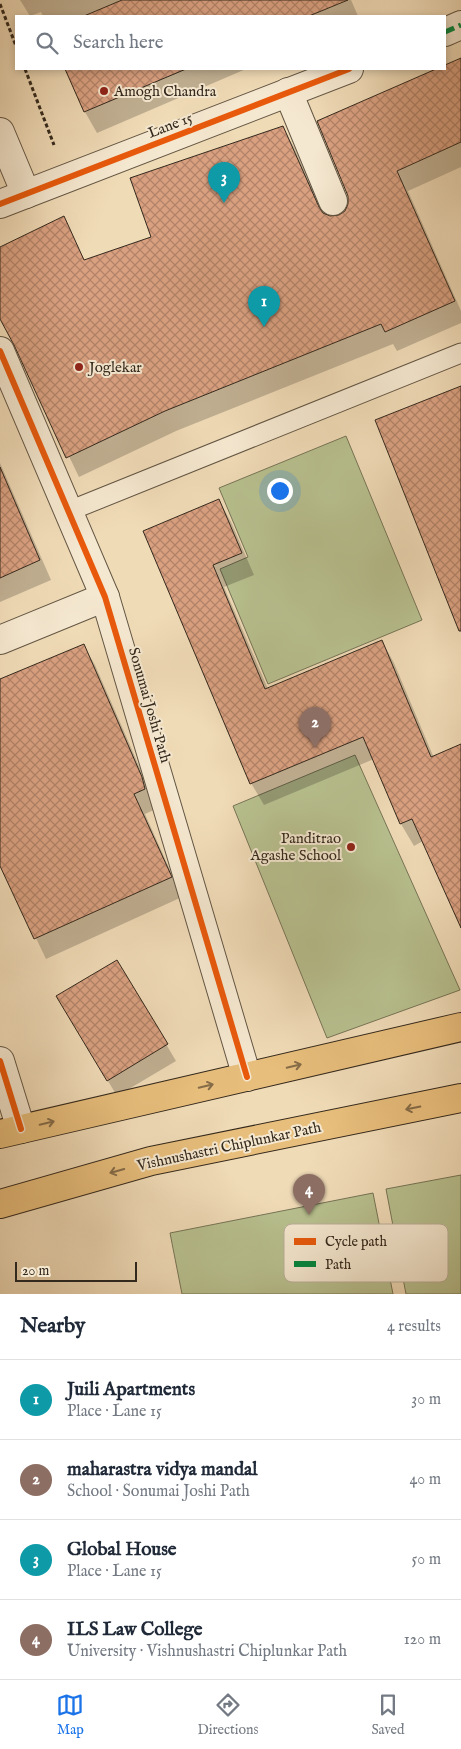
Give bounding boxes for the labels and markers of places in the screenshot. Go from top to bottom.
place label: Amogh Chandra [113,82,217,101]
marker: Amogh Chandra [98,85,110,97]
pin: 3 [208,162,240,203]
pin: 1 [248,286,280,327]
place label: Joglekar [87,358,142,377]
marker: Joglekar [73,361,85,373]
pin: 2 [299,707,331,748]
place label: Panditrao Agashe School [250,829,342,865]
marker: Panditrao Agashe School [345,841,357,853]
pin: 4 [293,1174,325,1215]

